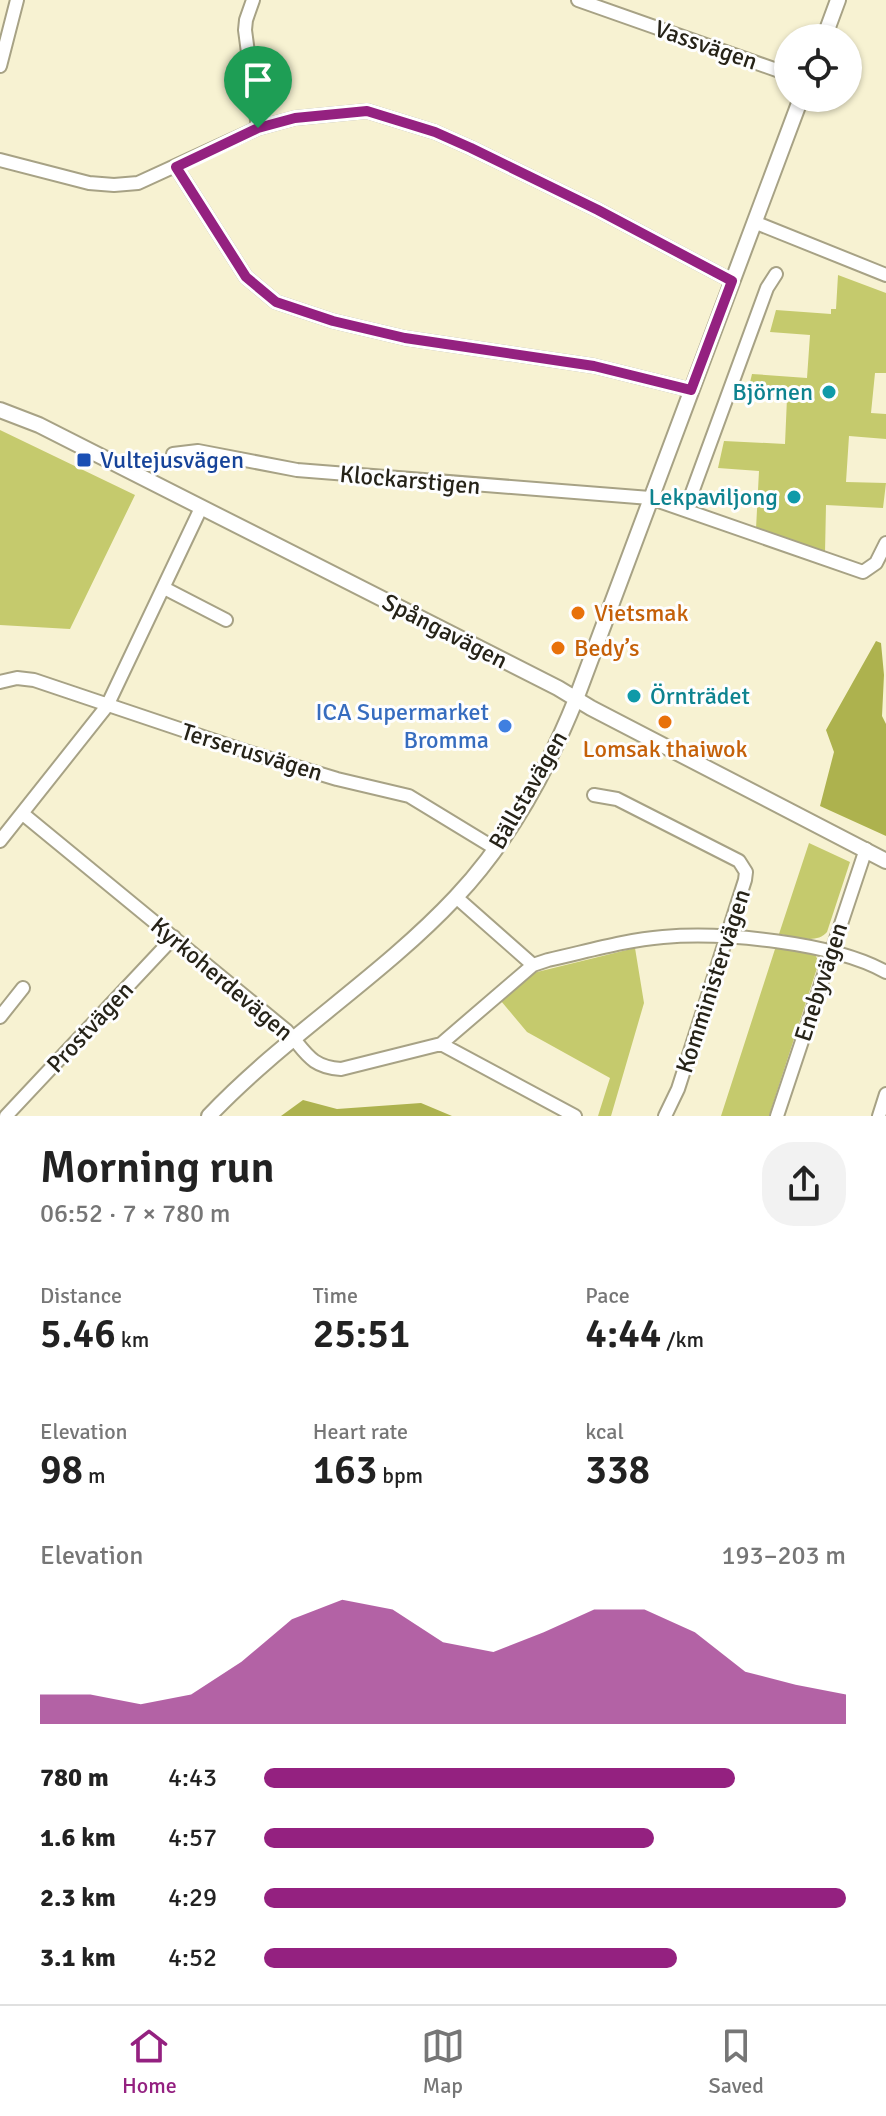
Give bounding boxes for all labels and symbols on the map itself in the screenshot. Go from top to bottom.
street label: Vassvägen [651,13,761,77]
pin [224,46,292,128]
place label: Björnen [732,377,813,407]
marker: Björnen [820,383,838,401]
place label: Vultejusvägen [100,445,244,475]
marker: Vultejusvägen [75,451,93,469]
street label: Klockarstigen [338,459,482,501]
place label: Lekpaviljong [649,482,778,512]
marker: Lekpaviljong [785,488,803,506]
street label: Spångavägen [377,587,513,675]
place label: Vietsmak [594,598,689,628]
marker: Vietsmak [569,604,587,622]
place label: Bedy’s [574,633,639,663]
marker: Bedy’s [549,639,567,657]
place label: Örnträdet [650,681,750,711]
marker: Örnträdet [625,687,643,705]
place label: ICA Supermarket Bromma [315,697,489,755]
marker: Lomsak thaiwok [656,713,674,731]
street label: Terserusvägen [178,716,326,788]
marker: ICA Supermarket Bromma [496,717,514,735]
street label: Bällstavägen [482,725,574,855]
place label: Lomsak thaiwok [583,734,747,764]
street label: Komministervägen [669,885,757,1077]
street label: Kyrkoherdevägen [145,911,299,1047]
street label: Enebyvägen [788,919,854,1045]
street label: Prostvägen [40,975,140,1079]

